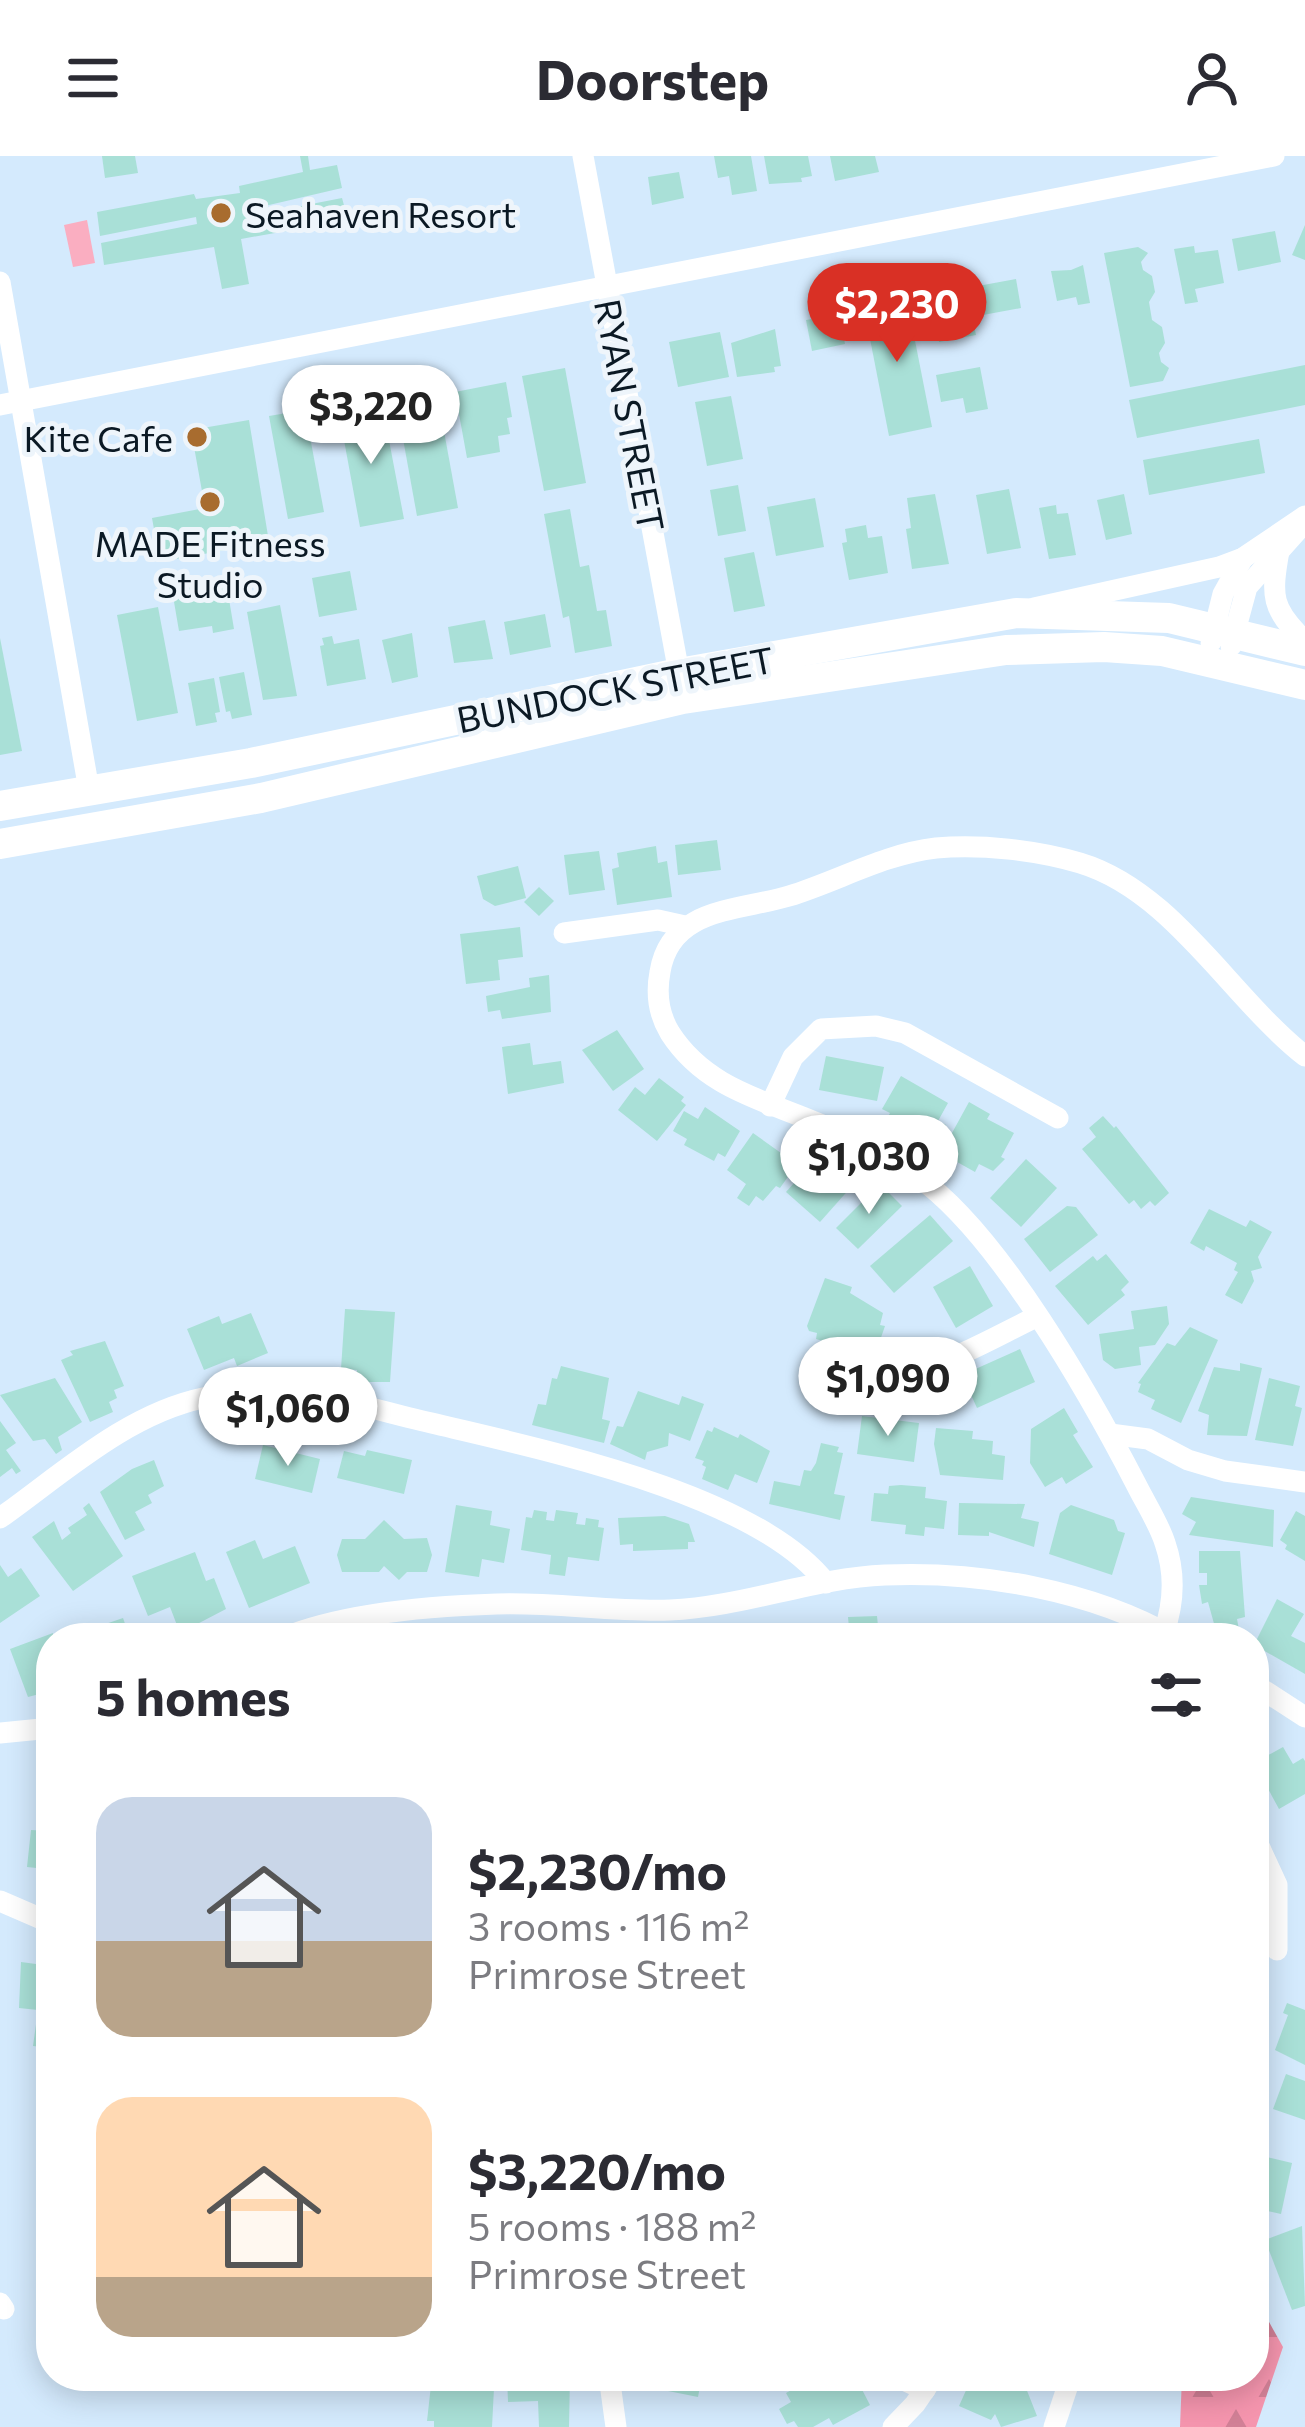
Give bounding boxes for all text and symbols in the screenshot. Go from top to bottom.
icon: menu [60,45,126,111]
text: Doorstep [536,45,769,111]
icon: person [1179,45,1245,111]
place label: Seahaven Resort [245,191,516,235]
marker: Seahaven Resort [208,200,234,226]
pin: $2,230 [799,263,995,365]
text: $2,230 [834,278,960,326]
street label: RYAN STREET [587,295,675,535]
pin: $3,220 [273,365,469,467]
text: $3,220 [309,380,433,428]
place label: Kite Cafe [23,415,173,459]
marker: Kite Cafe [184,424,210,450]
marker: MADE Fitness Studio [197,489,223,515]
place label: MADE Fitness Studio [94,520,326,605]
street label: BUNDOCK STREET [453,636,777,740]
pin: $1,030 [771,1115,967,1217]
text: $1,030 [807,1130,931,1178]
pin: $1,090 [790,1337,986,1439]
text: $1,090 [825,1352,951,1400]
pin: $1,060 [190,1367,386,1469]
text: $1,060 [225,1382,351,1430]
icon: filters [1143,1662,1209,1728]
text: 5 homes [96,1664,291,1727]
text: $2,230/mo [468,1838,727,1901]
icon: home [192,1845,336,1989]
text: 3 rooms · 116 m² [468,1901,749,1949]
text: Primrose Street [468,1949,746,1997]
text: $3,220/mo [468,2138,726,2201]
icon: home [192,2145,336,2289]
text: 5 rooms · 188 m² [468,2201,757,2249]
text: Primrose Street [468,2249,746,2297]

